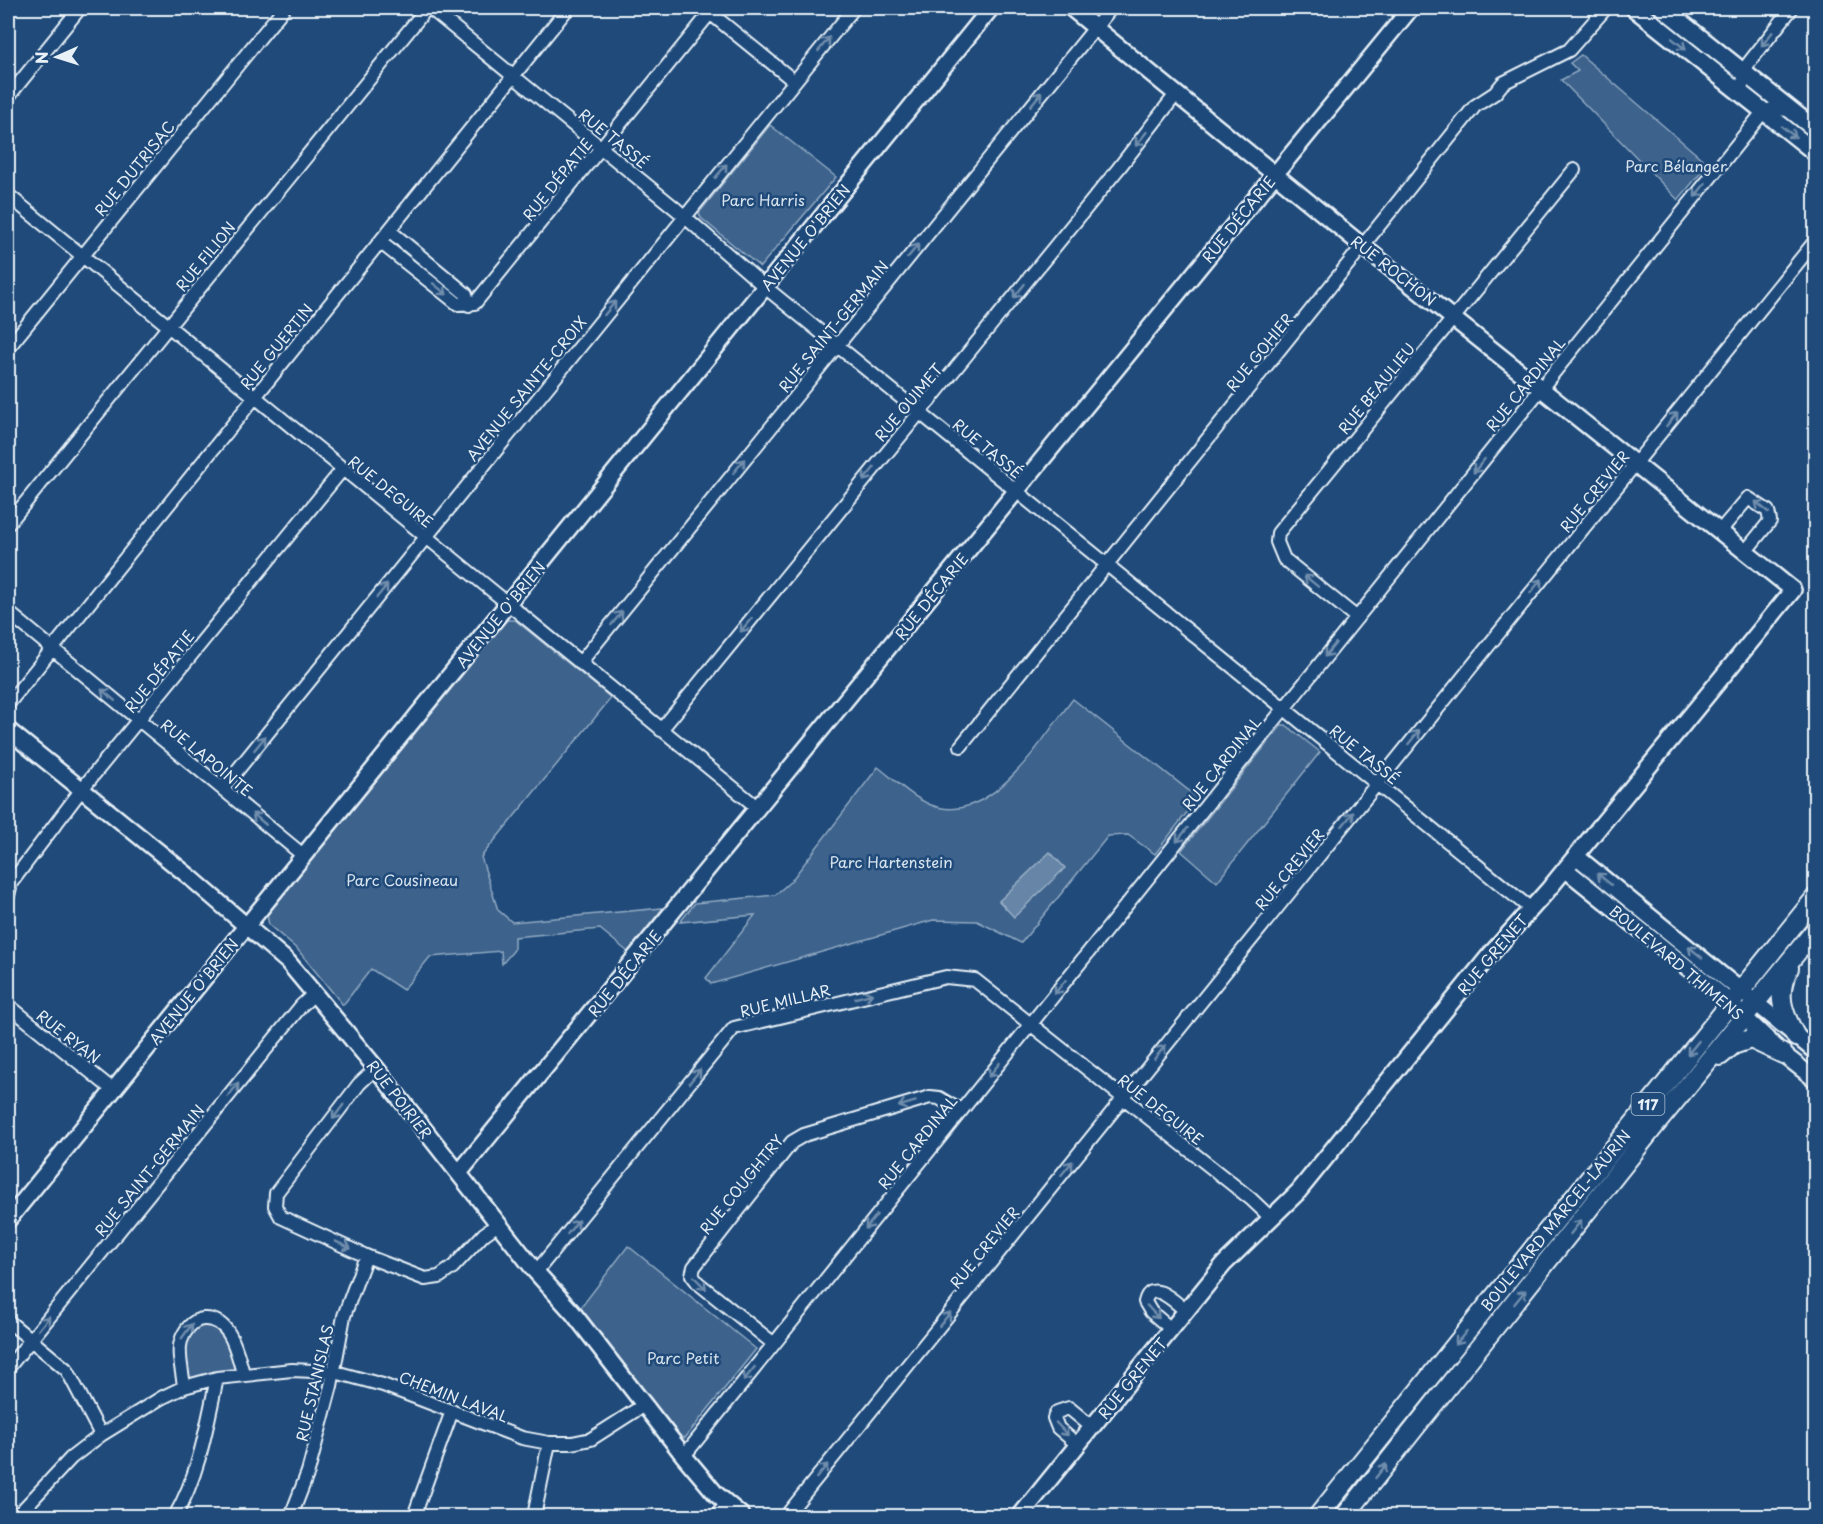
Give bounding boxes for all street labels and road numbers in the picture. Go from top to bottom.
street label: RUE TASSÉ [574,103,654,173]
street label: RUE DUTRISAC [88,115,180,221]
street label: RUE DÉPATIE [516,133,598,225]
street label: RUE DÉCARIE [1196,171,1280,267]
street label: AVENUE O'BRIEN [755,179,855,295]
street label: RUE FILION [170,216,240,296]
street label: RUE ROCHON [1346,229,1442,311]
street label: RUE SAINT-GERMAIN [772,255,894,397]
street label: RUE GUERTIN [234,298,318,394]
street label: RUE GOHIER [1220,308,1298,396]
street label: AVENUE SAINTE-CROIX [460,311,592,465]
street label: RUE CARDINAL [1480,332,1570,436]
street label: RUE BEAULIEU [1332,337,1420,439]
street label: RUE OUIMET [868,357,948,446]
street label: RUE TASSÉ [948,413,1028,483]
street label: RUE CREVIER [1554,445,1634,537]
street label: RUE DEGUIRE [344,450,438,532]
street label: RUE DÉCARIE [889,548,973,644]
street label: AVENUE O'BRIEN [450,556,550,672]
street label: RUE DÉPATIE [118,625,200,717]
street label: RUE CARDINAL [1176,711,1266,815]
street label: RUE LAPOINTE [156,713,258,801]
street label: RUE TASSÉ [1325,719,1405,789]
street label: RUE CREVIER [1249,823,1329,915]
street label: BOULEVARD THIMENS [1605,899,1749,1025]
street label: RUE GRENET [1451,908,1533,999]
street label: RUE DÉCARIE [582,925,666,1021]
street label: AVENUE O'BRIEN [143,933,243,1049]
street label: RUE MILLAR [737,978,833,1022]
street label: RUE RYAN [32,1004,106,1068]
street label: RUE POIRIER [362,1055,438,1143]
street label: RUE DEGUIRE [1113,1068,1209,1150]
street label: RUE CARDINAL [872,1090,962,1194]
road number: 117 [1632,1093,1664,1115]
street label: RUE SAINT-GERMAIN [88,1099,210,1241]
street label: BOULEVARD MARCEL-LAURIN [1474,1124,1636,1316]
street label: RUE COUGHTRY [694,1129,788,1239]
street label: RUE CREVIER [944,1201,1024,1293]
street label: RUE STANISLAS [289,1322,339,1444]
street label: RUE GRENET [1092,1332,1173,1424]
street label: CHEMIN LAVAL [396,1365,512,1427]

